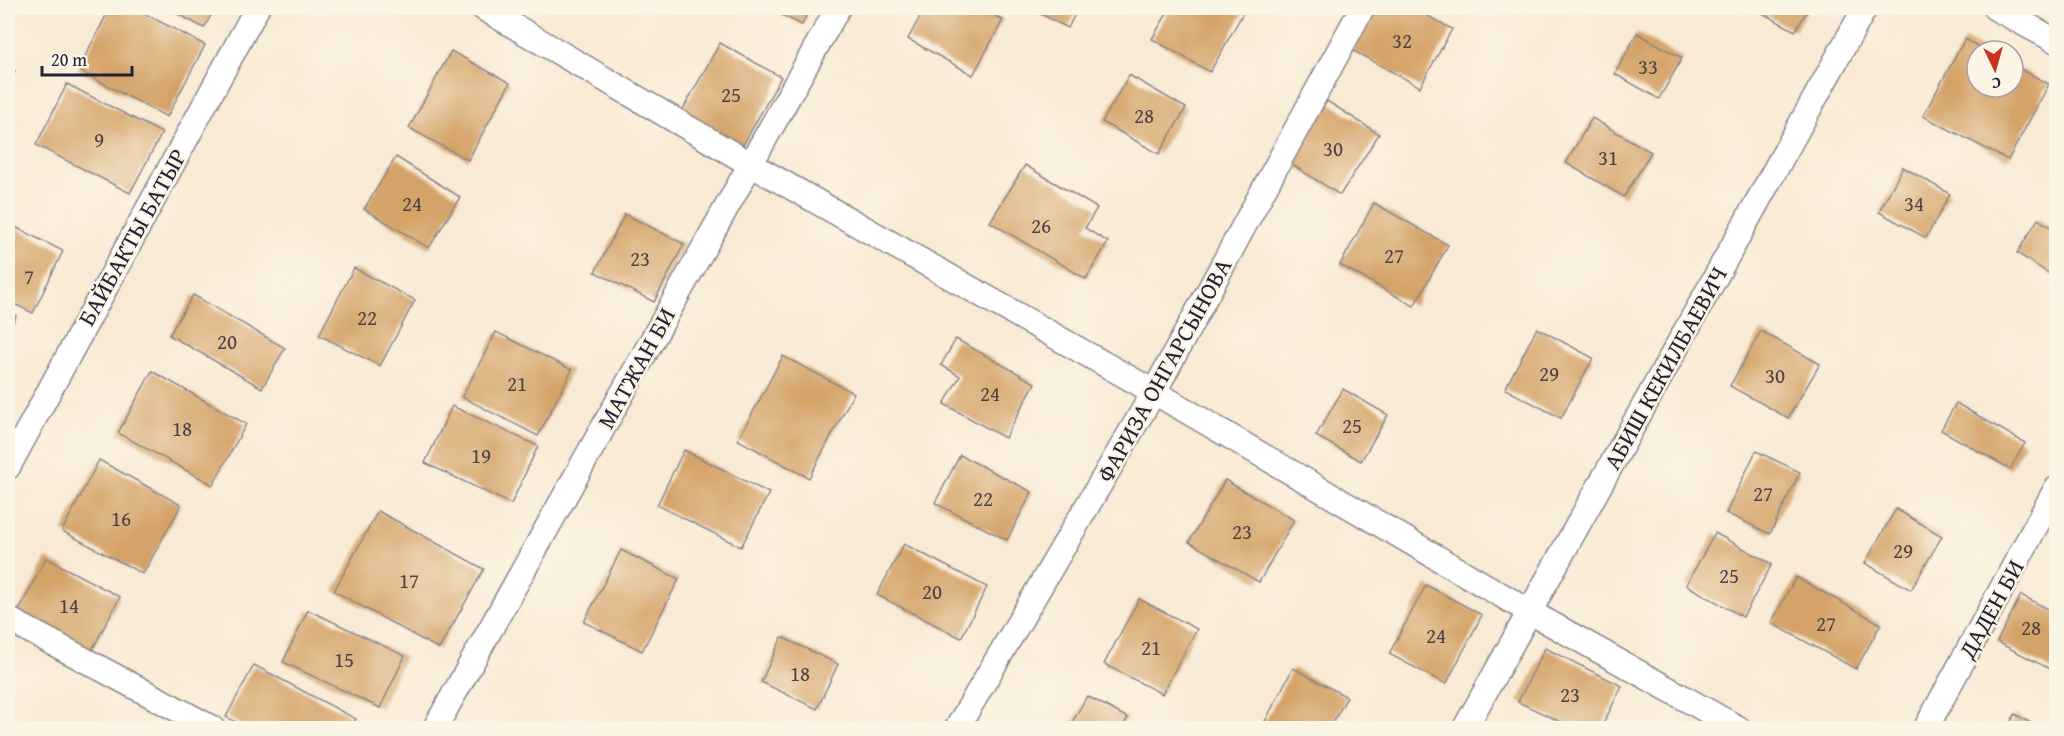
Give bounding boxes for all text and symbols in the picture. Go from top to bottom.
house number: 32 [1392,25,1412,56]
scale bar [42,39,132,77]
north arrow [1965,39,2025,99]
text: 20 m [51,46,87,73]
house number: 33 [1638,51,1658,82]
text: С [1991,72,2002,96]
house number: 25 [721,79,741,110]
house number: 28 [1134,100,1154,131]
house number: 9 [94,124,104,155]
house number: 30 [1323,133,1343,164]
street label: БАЙБАКТЫ БАТЫР [69,142,195,332]
house number: 31 [1598,142,1618,173]
house number: 24 [402,188,422,219]
house number: 34 [1904,188,1924,219]
house number: 26 [1031,210,1051,241]
house number: 27 [1384,240,1404,271]
house number: 23 [630,243,650,274]
street label: ФАРИЗА ОНГАРСЫНОВА [1088,251,1240,488]
street label: АБИШ КЕКИЛБАЕВИЧ [1595,260,1736,476]
house number: 7 [24,261,34,292]
street label: МАТЖАН БИ [588,301,684,435]
house number: 22 [357,302,377,333]
house number: 20 [217,326,237,357]
house number: 29 [1539,358,1559,389]
house number: 30 [1765,360,1785,391]
house number: 21 [507,368,527,399]
house number: 24 [980,378,1000,409]
house number: 25 [1342,410,1362,441]
house number: 18 [172,413,192,444]
house number: 19 [471,440,491,471]
house number: 27 [1753,478,1773,509]
house number: 22 [973,483,993,514]
house number: 16 [111,503,131,534]
house number: 23 [1232,516,1252,547]
house number: 29 [1893,535,1913,566]
street label: ДАДЕН БИ [1949,553,2033,666]
house number: 25 [1719,560,1739,591]
house number: 17 [399,565,419,596]
house number: 20 [922,576,942,607]
house number: 14 [59,590,79,621]
house number: 27 [1816,608,1836,639]
house number: 28 [2021,612,2041,643]
house number: 24 [1426,620,1446,651]
house number: 21 [1141,632,1161,663]
house number: 15 [334,644,354,675]
house number: 18 [790,658,810,689]
house number: 23 [1560,679,1580,710]

